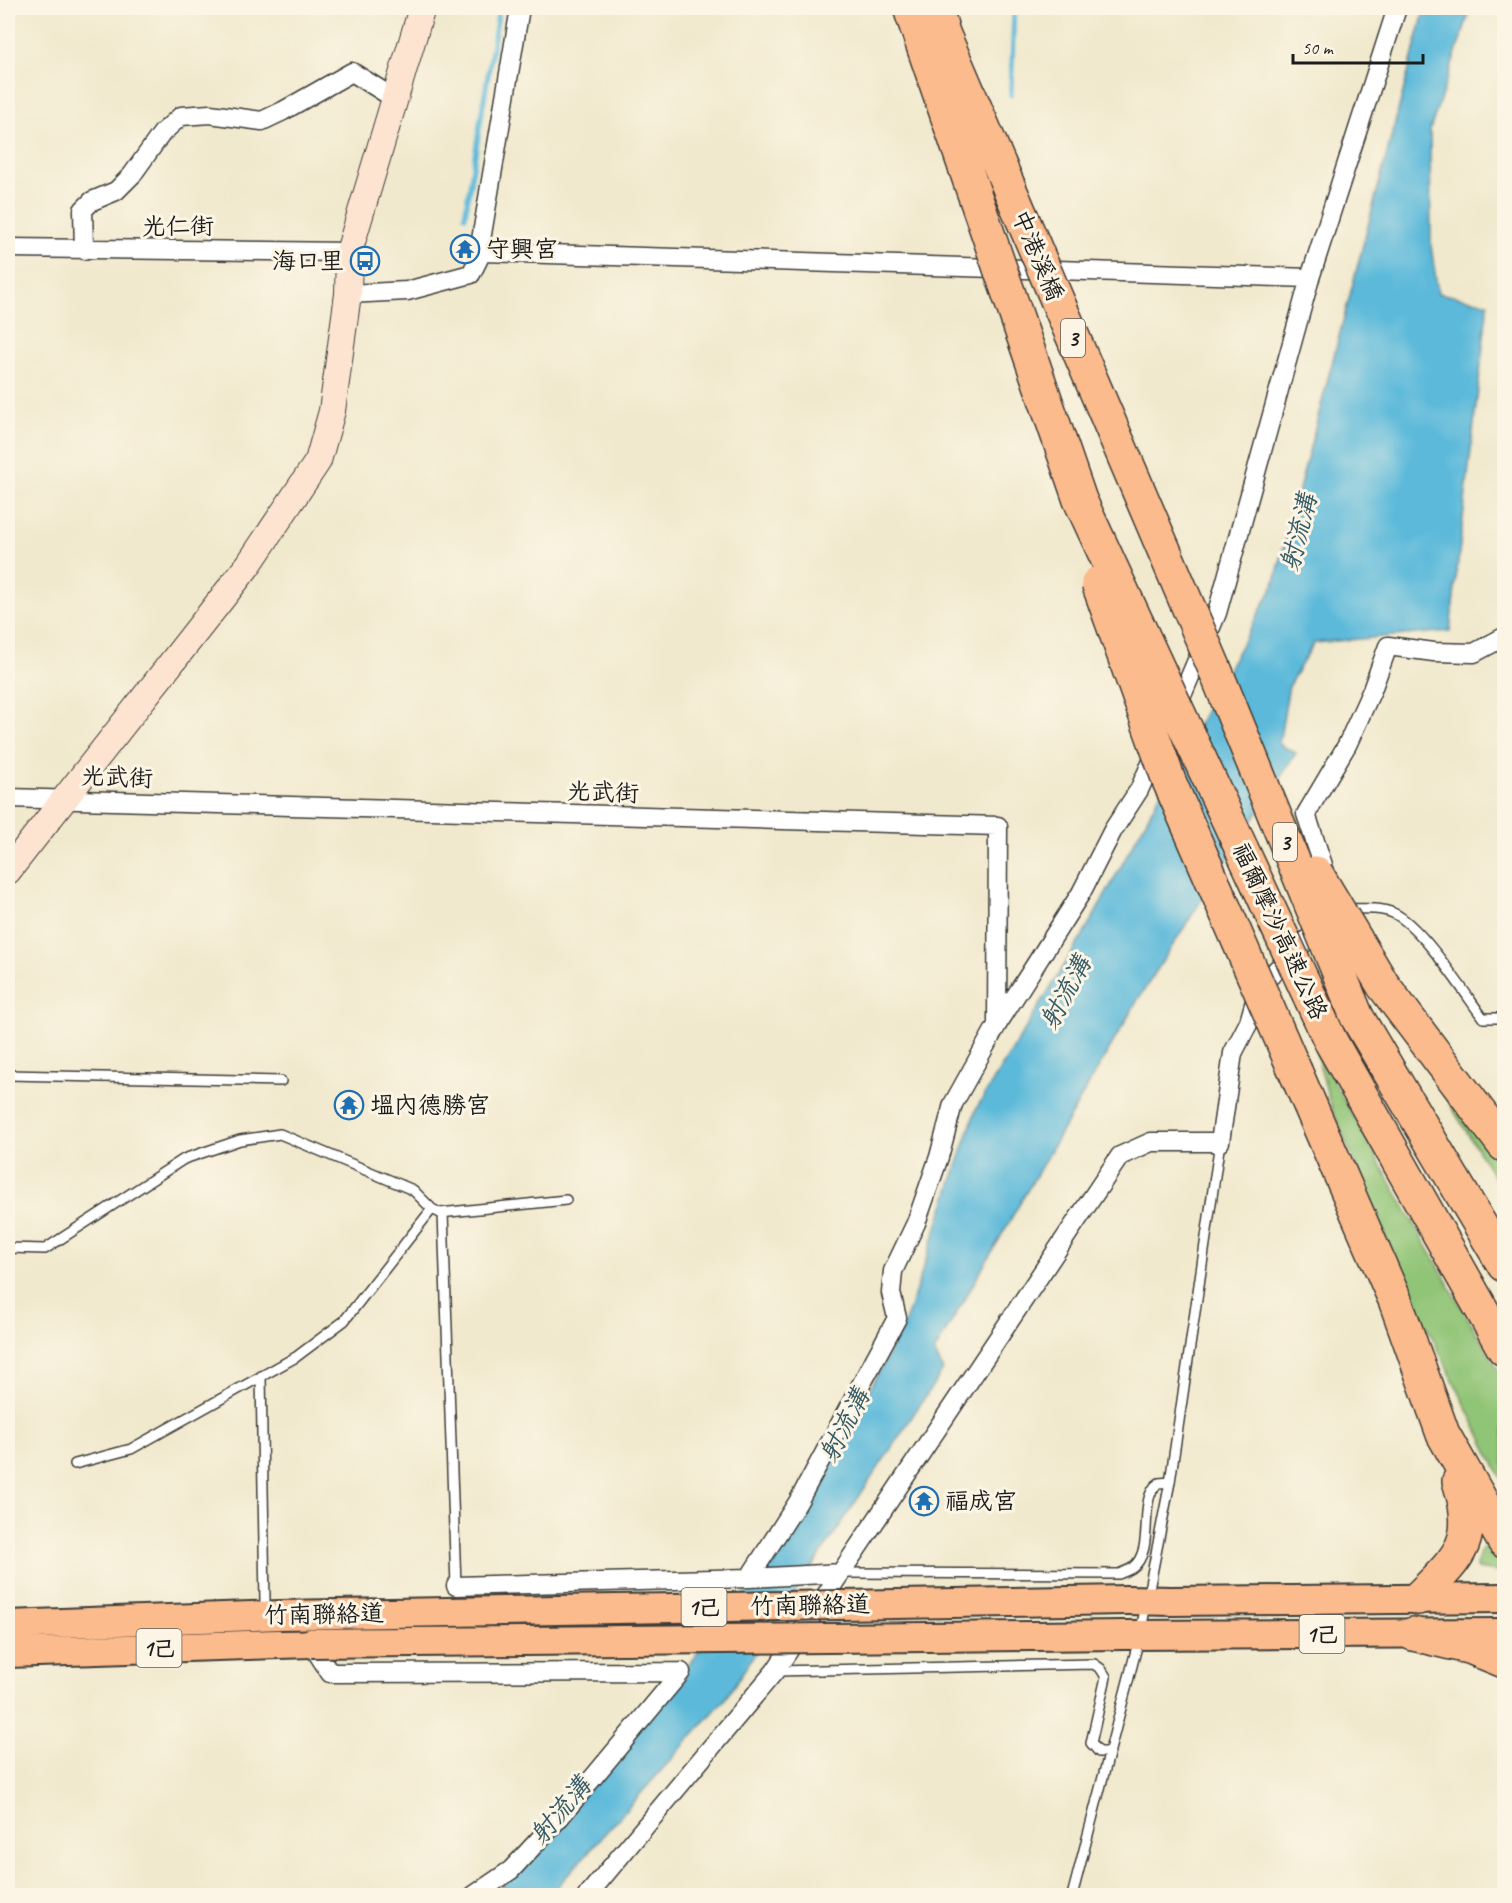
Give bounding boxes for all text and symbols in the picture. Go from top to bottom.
scale bar [1293,27,1424,65]
text: 50 m [1302,37,1335,59]
street label: 中港溪橋 [1005,205,1071,305]
street label: 光仁街 [142,211,214,241]
temple icon: 守興宮 [449,233,481,265]
place label: 守興宮 [486,234,558,264]
bus stop icon: 海口里 [349,245,381,277]
place label: 海口里 [272,246,344,276]
road number: 3 [1061,319,1085,357]
water label: 射流溝 [1273,488,1324,574]
street label: 光武街 [80,761,154,793]
street label: 光武街 [566,776,640,808]
road number: 3 [1273,823,1297,861]
street label: 福爾摩沙高速公路 [1226,838,1334,1024]
water label: 射流溝 [1033,948,1099,1034]
temple icon: 塭內德勝宮 [333,1089,365,1121]
place label: 塭內德勝宮 [370,1090,490,1120]
water label: 射流溝 [812,1381,878,1467]
temple icon: 福成宮 [908,1485,940,1517]
place label: 福成宮 [945,1486,1017,1516]
road number: 1己 [682,1588,726,1626]
street label: 竹南聯絡道 [750,1589,870,1621]
street label: 竹南聯絡道 [264,1598,384,1630]
road number: 1己 [1300,1615,1344,1653]
road number: 1己 [136,1629,182,1667]
water label: 射流溝 [523,1768,599,1851]

